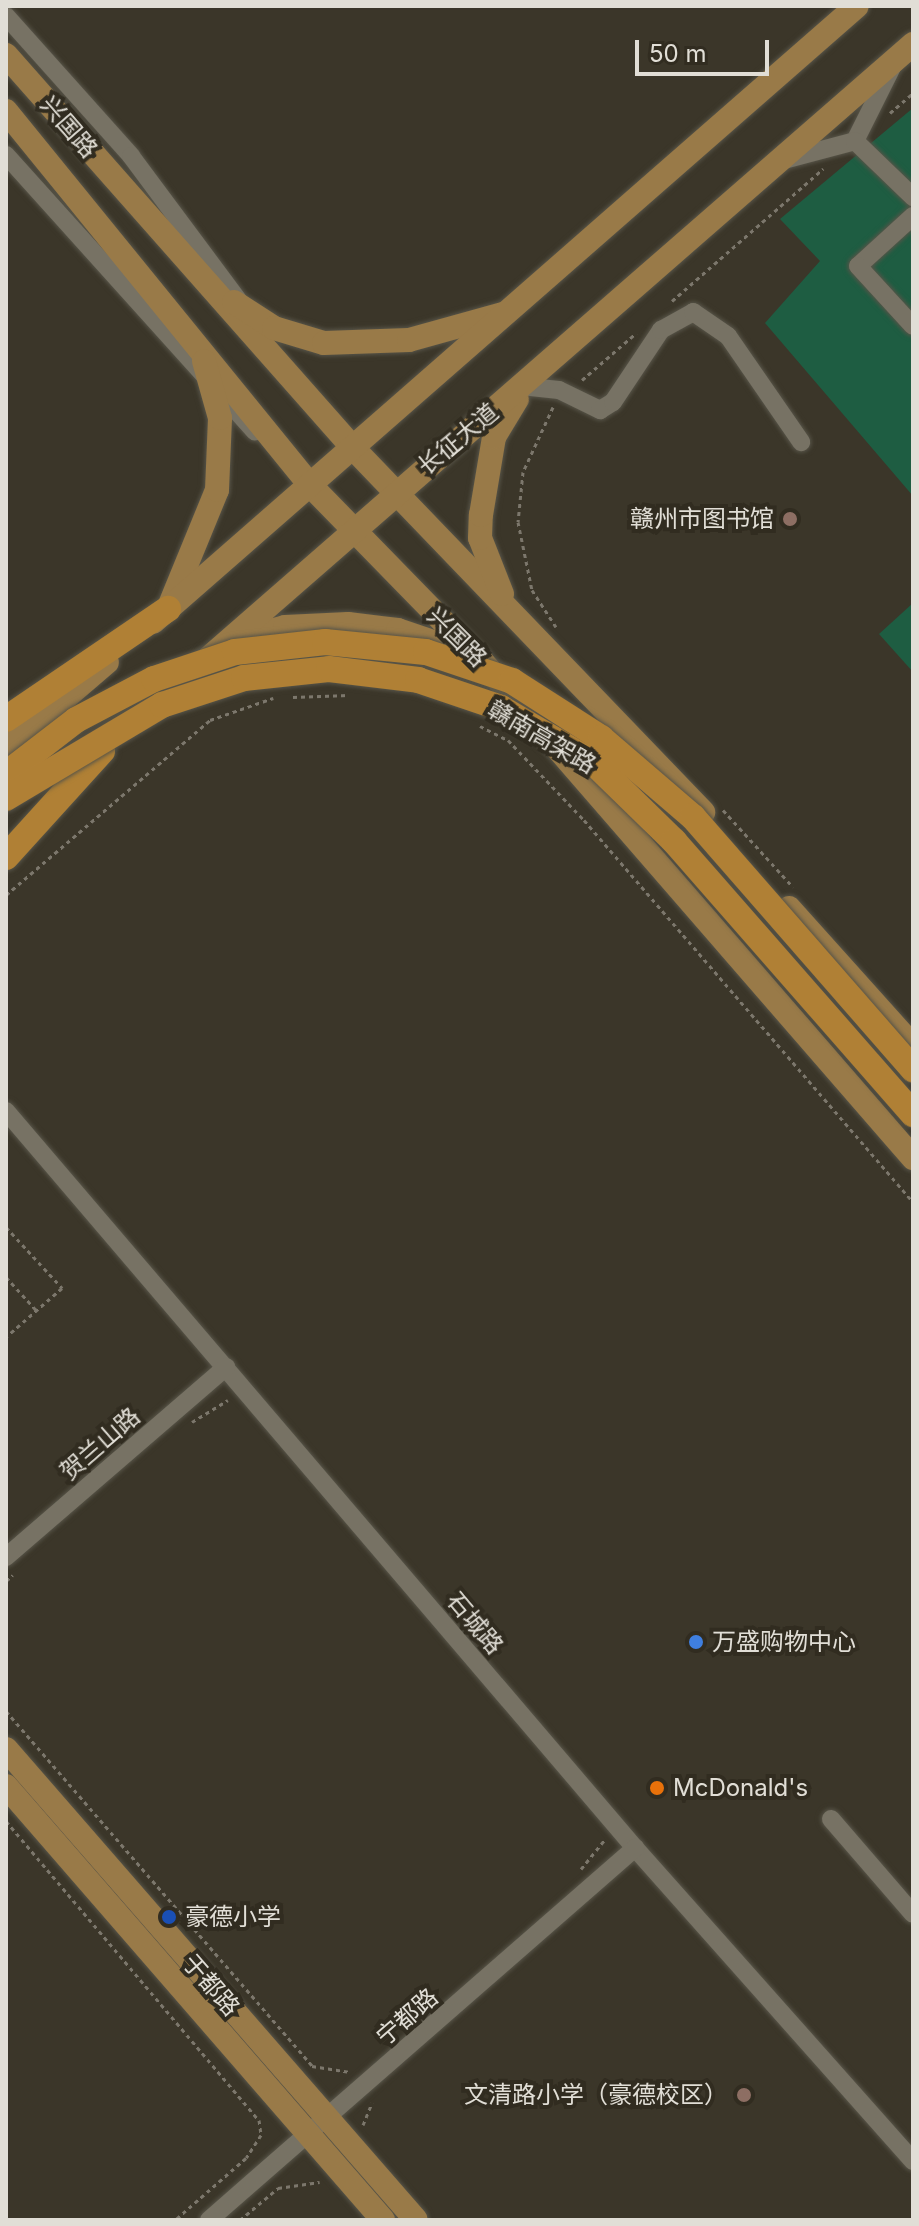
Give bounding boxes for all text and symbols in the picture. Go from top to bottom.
scale bar [639,24,773,74]
text: 50 m [649,39,707,68]
street label: 兴国路 [35,90,103,164]
street label: 长征大道 [412,397,504,481]
place label: 赣州市图书馆 [630,505,774,533]
marker: 赣州市图书馆 [781,510,799,528]
street label: 兴国路 [421,601,493,673]
street label: 赣南高架路 [483,695,601,779]
street label: 贺兰山路 [54,1402,146,1486]
street label: 石城路 [441,1586,509,1660]
place label: 万盛购物中心 [712,1628,856,1656]
marker: 万盛购物中心 [687,1633,705,1651]
place label: McDonald's [673,1774,808,1802]
marker: McDonald's [648,1779,666,1797]
place label: 豪德小学 [185,1903,281,1931]
marker: 豪德小学 [160,1908,178,1926]
street label: 于都路 [177,1948,245,2022]
street label: 宁都路 [370,1983,444,2051]
place label: 文清路小学（豪德校区） [464,2081,728,2109]
marker: 文清路小学（豪德校区） [735,2086,753,2104]

